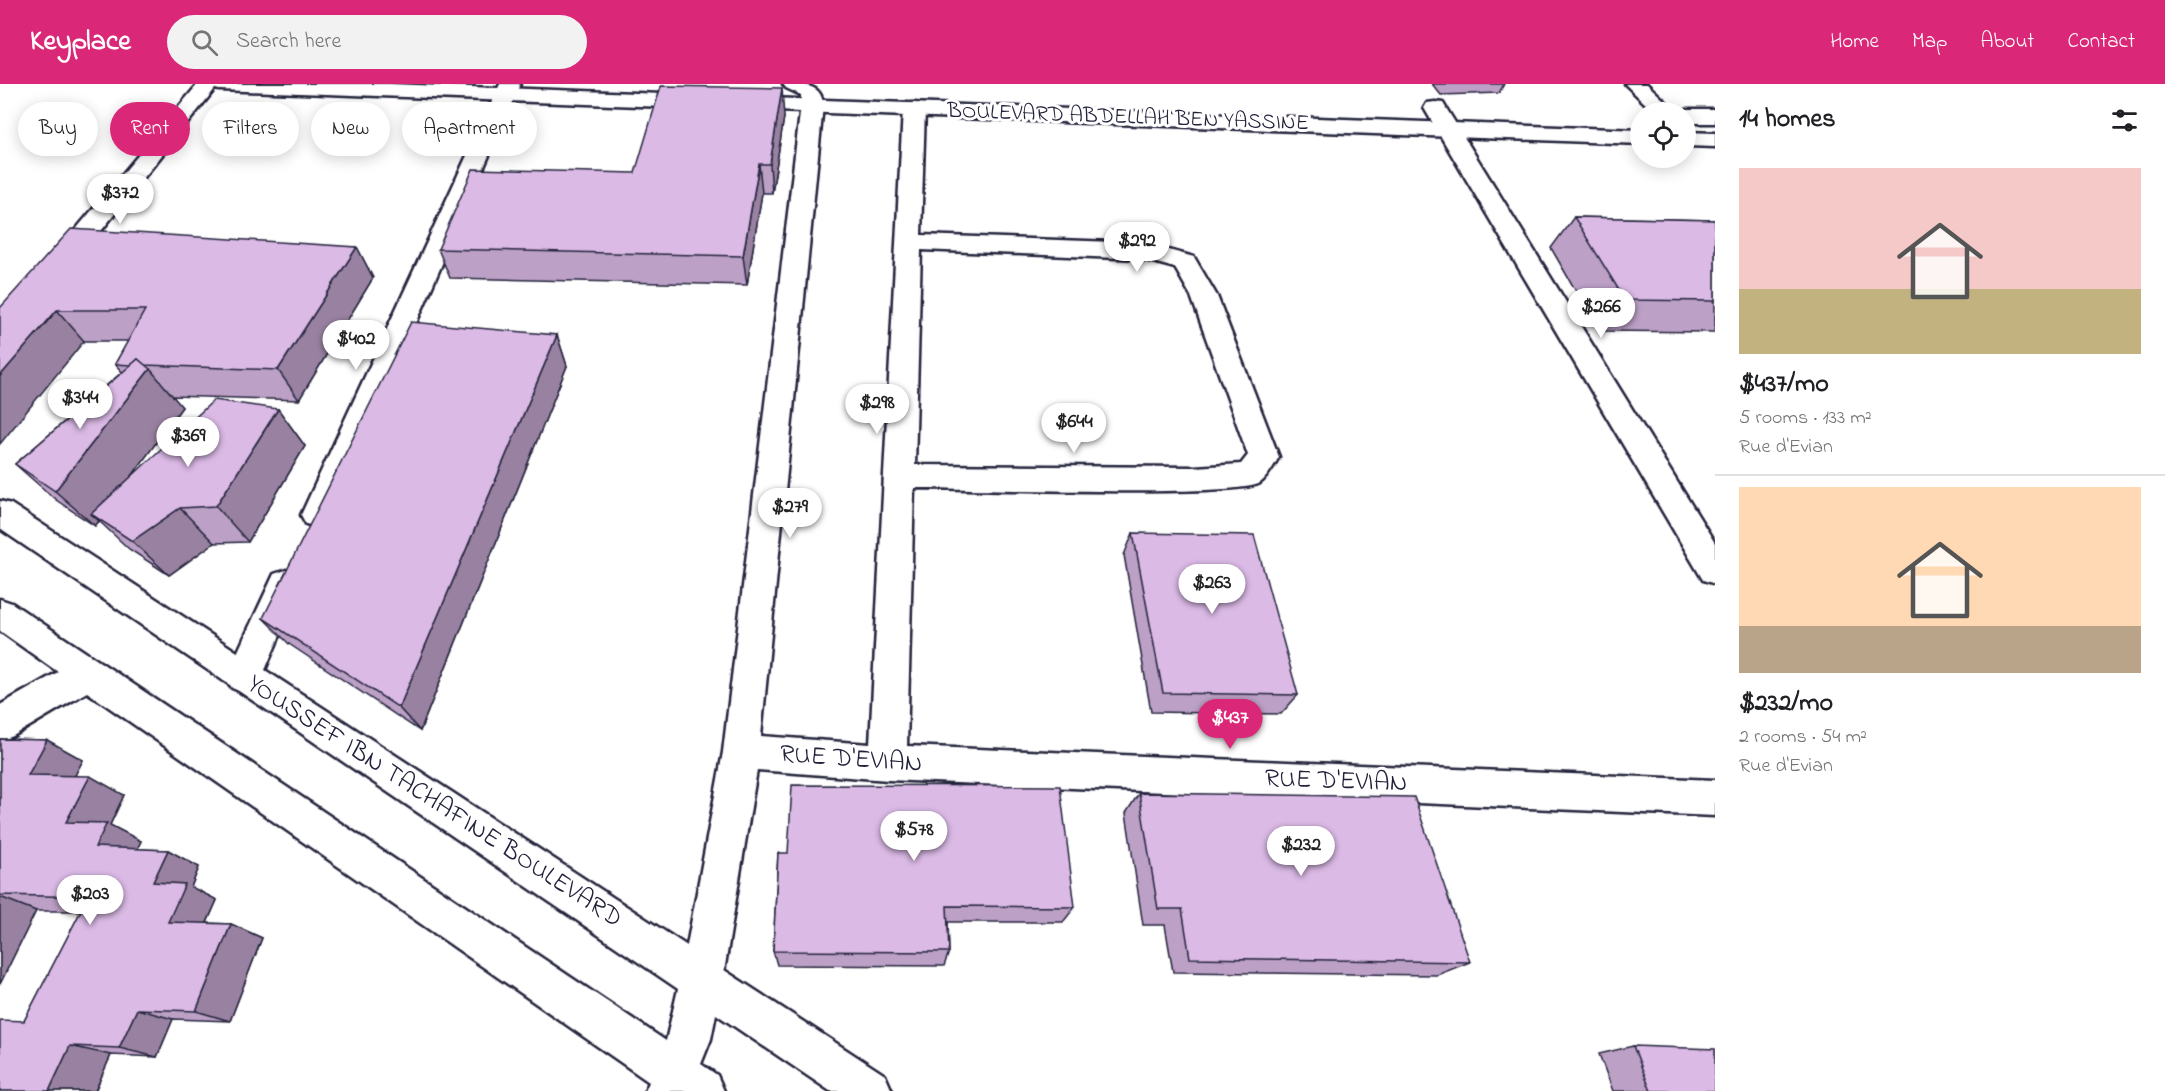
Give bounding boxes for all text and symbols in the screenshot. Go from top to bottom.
search box [167,15,587,69]
text: Keyplace [30,22,131,63]
icon: search [188,26,221,59]
text: Search here [236,26,341,58]
text: Home [1830,27,1879,57]
text: Map [1912,27,1947,57]
text: About [1980,27,2034,57]
text: Contact [2067,27,2135,57]
street label: BOULEVARD ABDELLAH BEN YASSINE [946,96,1309,140]
text: 14 homes [1739,101,1835,139]
chip: Buy [18,102,98,156]
chip: Rent [110,102,190,156]
chip: Filters [202,102,299,156]
chip: New [311,102,390,156]
chip: Apartment [402,102,537,156]
map controls [1630,102,1696,168]
button: locate [1630,102,1696,168]
icon: filters [2108,104,2141,137]
pin: $372 [84,174,156,225]
text: $372 [101,179,139,208]
icon: home [1886,207,1994,315]
pin: $292 [1101,222,1173,273]
text: $292 [1118,227,1156,256]
pin: $266 [1565,288,1637,339]
text: $266 [1581,293,1621,322]
pin: $402 [320,320,392,371]
text: $402 [337,325,375,354]
text: $437/mo [1739,366,1829,404]
pin: $344 [44,379,116,430]
text: $344 [62,384,98,413]
pin: $298 [841,384,913,435]
text: $298 [859,389,895,418]
pin: $644 [1038,403,1110,454]
text: 5 rooms · 133 m² [1739,404,1872,433]
text: $644 [1055,408,1093,437]
pin: $369 [152,417,224,468]
text: $369 [170,422,206,451]
text: Rue d'Evian [1739,433,1833,462]
pin: $279 [754,488,826,539]
text: $279 [772,493,808,522]
icon: home [1886,526,1994,634]
pin: $263 [1176,564,1248,615]
text: $263 [1192,569,1232,598]
street label: YOUSSEF IBN TACHAFINE BOULEVARD [239,666,629,938]
text: $232/mo [1739,685,1833,723]
pin: $437 [1194,699,1266,750]
text: $437 [1212,704,1248,733]
text: 2 rooms · 54 m² [1739,723,1867,752]
street label: RUE D'EVIAN [779,736,923,784]
text: Rue d'Evian [1739,752,1833,781]
street label: RUE D'EVIAN [1264,761,1408,803]
pin: $578 [878,811,950,862]
text: $578 [894,816,934,845]
pin: $232 [1265,826,1337,877]
text: $232 [1281,831,1321,860]
pin: $203 [54,875,126,926]
text: $203 [71,880,109,909]

